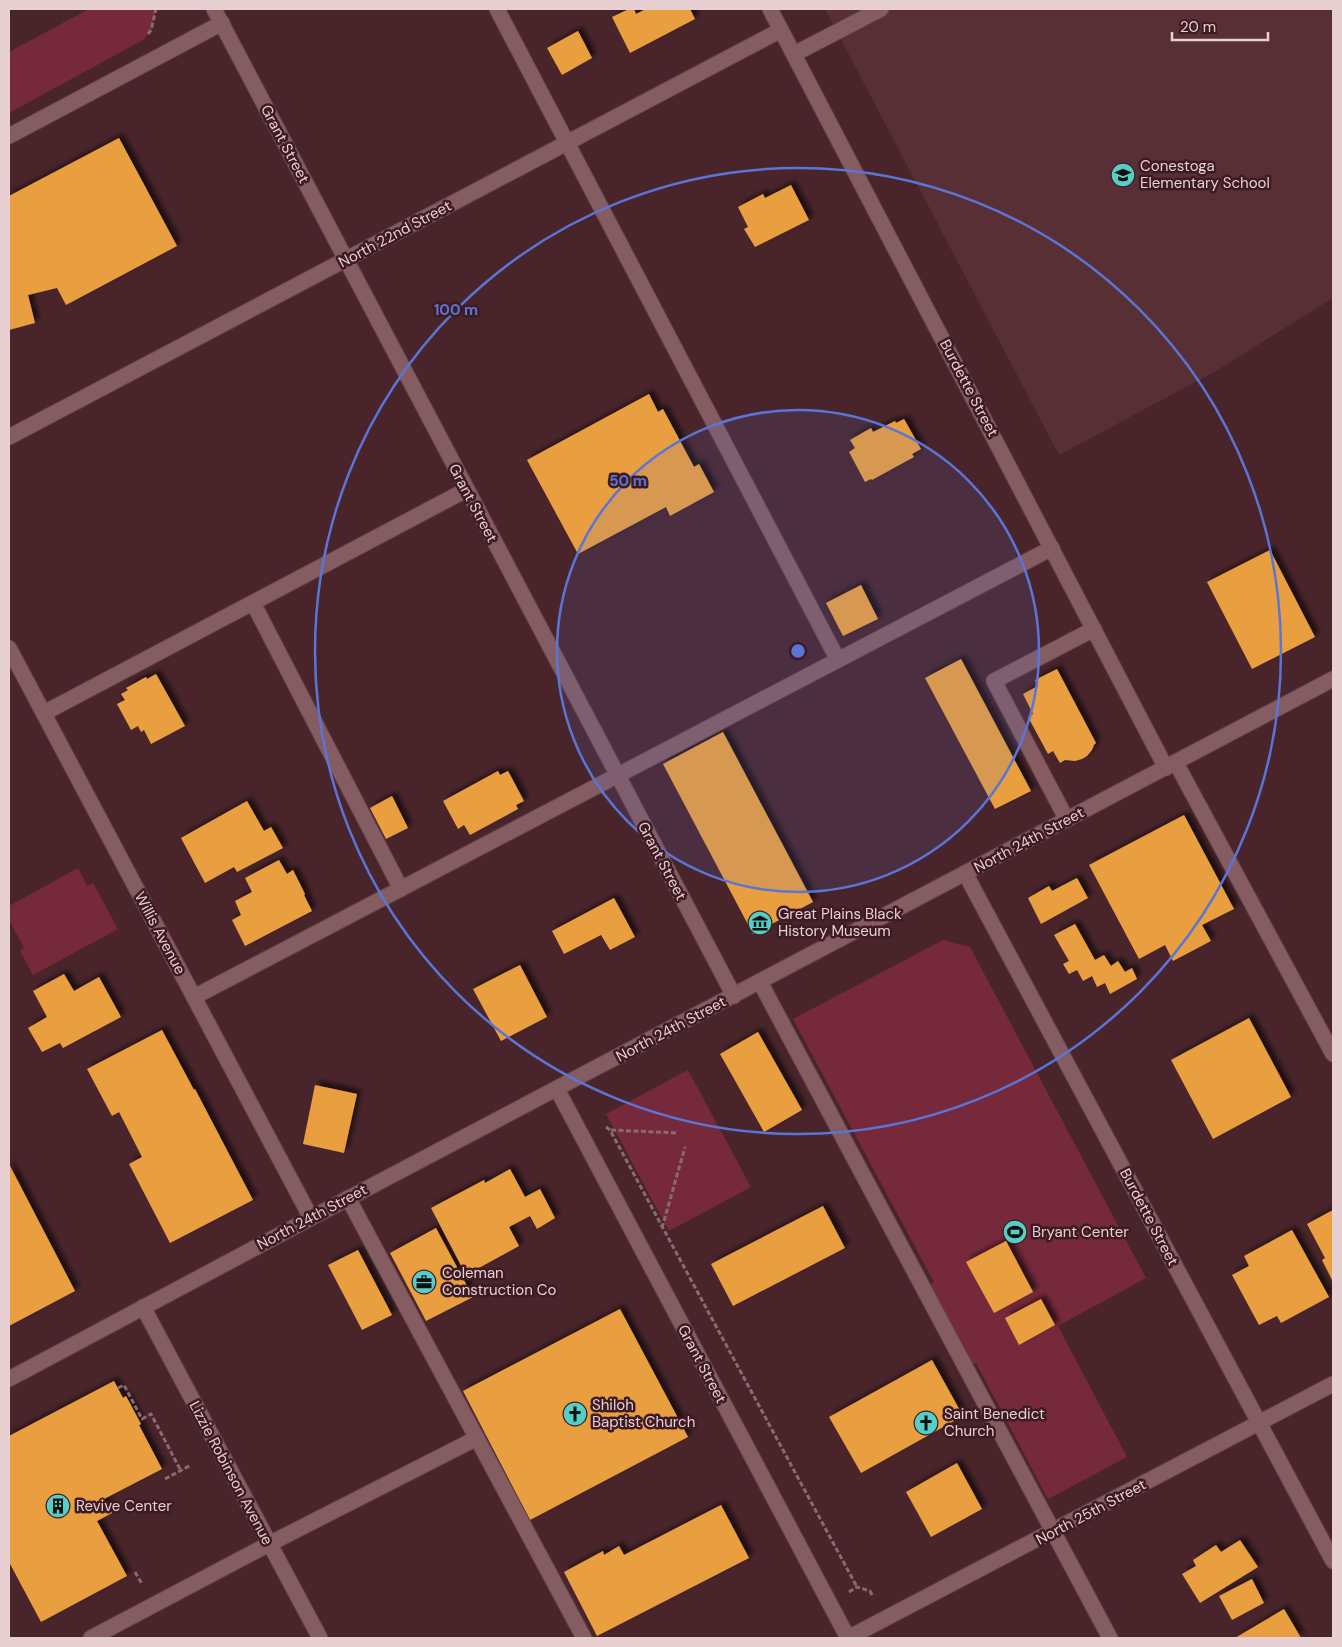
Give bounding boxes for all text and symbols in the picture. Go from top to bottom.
scale bar [1172,10,1268,42]
text: 20 m [1180,17,1216,37]
street label: Grant Street [256,101,314,187]
place label: Conestoga Elementary School [1140,156,1270,193]
school or university icon: Conestoga Elementary School [1110,162,1136,188]
street label: North 22nd Street [335,196,455,272]
text: 100 m [434,300,478,320]
street label: Burdette Street [935,336,1003,440]
street label: Grant Street [444,460,502,546]
text: 50 m [609,471,647,491]
centre of rings [789,642,807,660]
street label: North 24th Street [971,803,1088,877]
street label: Grant Street [633,818,691,904]
street label: Willis Avenue [130,888,190,978]
place label: Great Plains Black History Museum [778,904,902,941]
museum icon: Great Plains Black History Museum [747,910,773,936]
street label: North 24th Street [613,992,730,1066]
street label: Burdette Street [1115,1165,1183,1269]
street label: North 24th Street [254,1180,371,1254]
sports icon: Bryant Center [1002,1219,1028,1245]
place label: Bryant Center [1032,1222,1129,1242]
place label: Coleman Construction Co [442,1263,557,1300]
office icon: Coleman Construction Co [411,1269,437,1295]
street label: Grant Street [673,1321,731,1407]
place label: Shiloh Baptist Church [592,1395,695,1432]
street label: Lizzie Robinson Avenue [185,1398,277,1548]
church icon: Shiloh Baptist Church [562,1401,588,1427]
place label: Saint Benedict Church [944,1404,1045,1441]
church icon: Saint Benedict Church [913,1410,939,1436]
street label: North 25th Street [1032,1474,1150,1549]
building icon: Revive Center [45,1493,71,1519]
place label: Revive Center [76,1496,172,1516]

